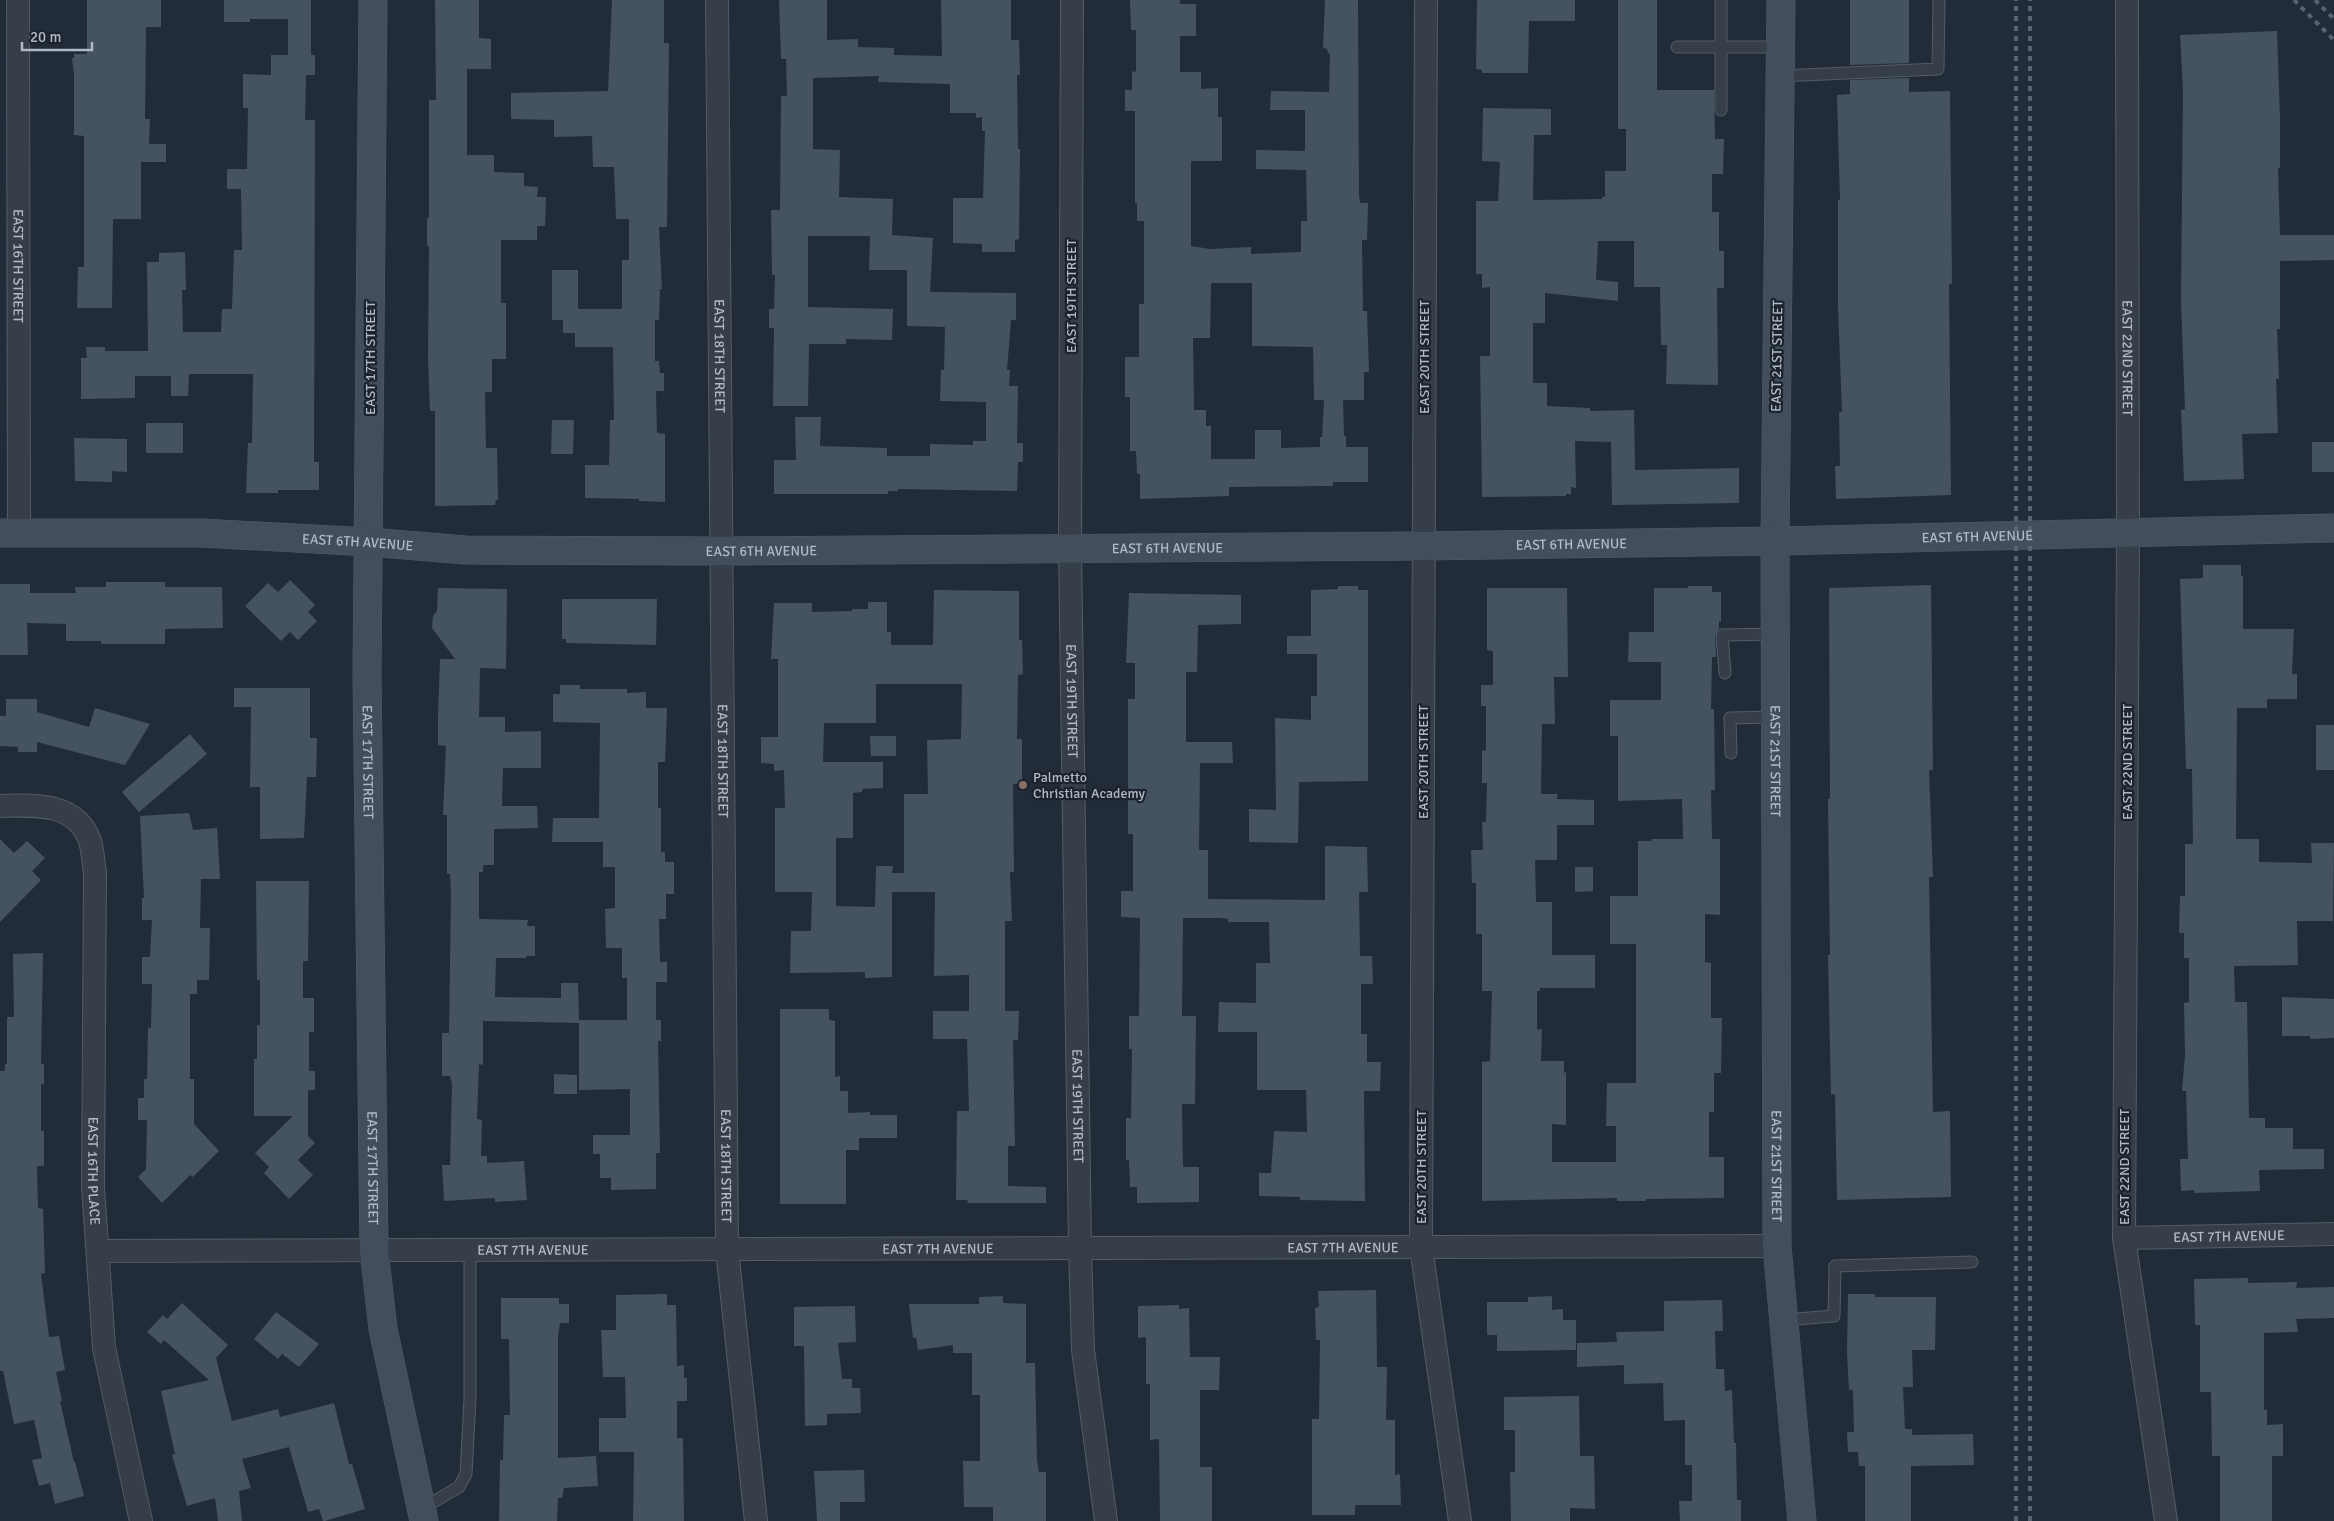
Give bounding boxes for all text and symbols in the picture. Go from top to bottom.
scale bar [22,20,92,52]
text: 20 m [30,28,61,46]
street label: EAST 16TH STREET [10,209,27,323]
street label: EAST 19TH STREET [1063,239,1080,353]
street label: EAST 18TH STREET [711,299,729,413]
street label: EAST 20TH STREET [1416,300,1433,414]
street label: EAST 21ST STREET [1768,300,1786,412]
street label: EAST 22ND STREET [2119,300,2136,416]
street label: EAST 17TH STREET [362,301,379,415]
street label: EAST 6TH AVENUE [1921,526,2033,546]
street label: EAST 6TH AVENUE [302,530,414,554]
street label: EAST 6TH AVENUE [1515,535,1627,553]
street label: EAST 6TH AVENUE [1112,539,1223,557]
street label: EAST 6TH AVENUE [706,542,817,560]
street label: EAST 19TH STREET [1063,644,1081,758]
street label: EAST 18TH STREET [714,704,732,818]
street label: EAST 22ND STREET [2119,704,2136,820]
street label: EAST 17TH STREET [359,705,377,819]
street label: EAST 20TH STREET [1415,705,1432,819]
street label: EAST 21ST STREET [1767,705,1784,817]
place label: Palmetto Christian Academy [1033,769,1145,802]
marker: Palmetto Christian Academy [1017,779,1029,791]
street label: EAST 19TH STREET [1069,1049,1087,1163]
street label: EAST 18TH STREET [717,1109,735,1223]
street label: EAST 22ND STREET [2116,1109,2133,1225]
street label: EAST 20TH STREET [1413,1110,1430,1224]
street label: EAST 21ST STREET [1768,1110,1785,1222]
street label: EAST 17TH STREET [364,1111,382,1225]
street label: EAST 16TH PLACE [84,1117,104,1226]
street label: EAST 7TH AVENUE [2173,1226,2285,1246]
street label: EAST 7TH AVENUE [1287,1239,1399,1256]
street label: EAST 7TH AVENUE [882,1240,994,1257]
street label: EAST 7TH AVENUE [477,1241,589,1258]

